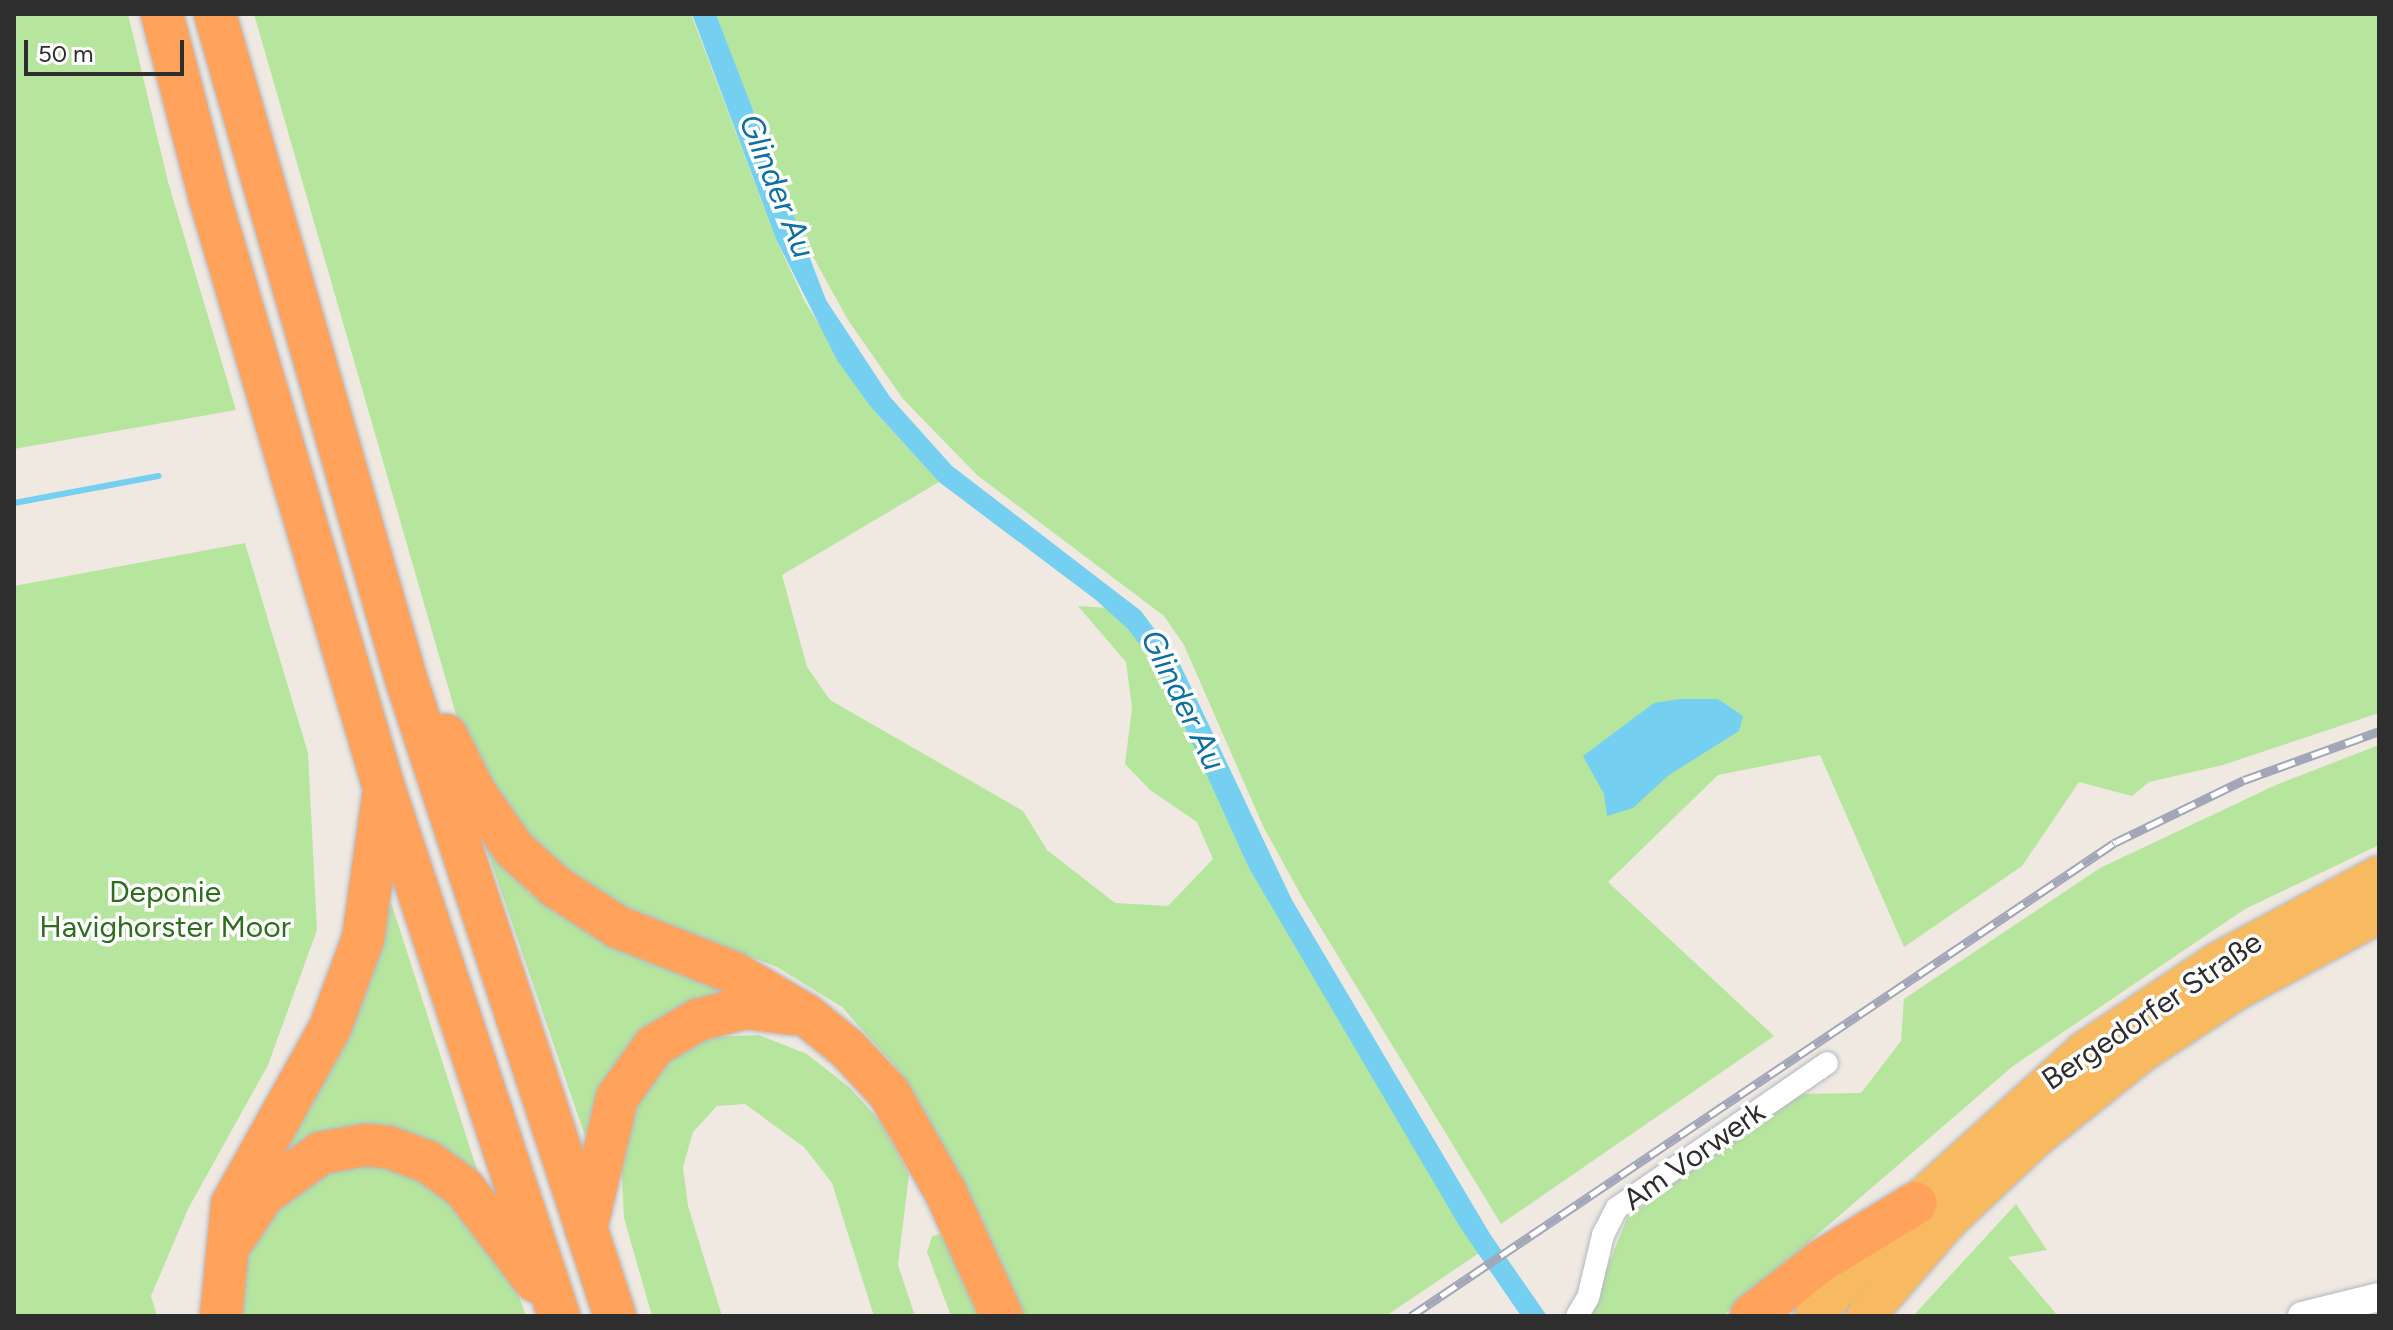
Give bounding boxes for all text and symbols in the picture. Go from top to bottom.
scale bar [28,24,188,74]
text: 50 m [38,39,94,68]
water label: Glinder Au [731,109,823,263]
water label: Glinder Au [1133,624,1233,776]
park label: Deponie Havighorster Moor [39,874,291,944]
street label: Bergedorfer Straße [2035,924,2269,1098]
street label: Am Vorwerk [1616,1094,1772,1218]

